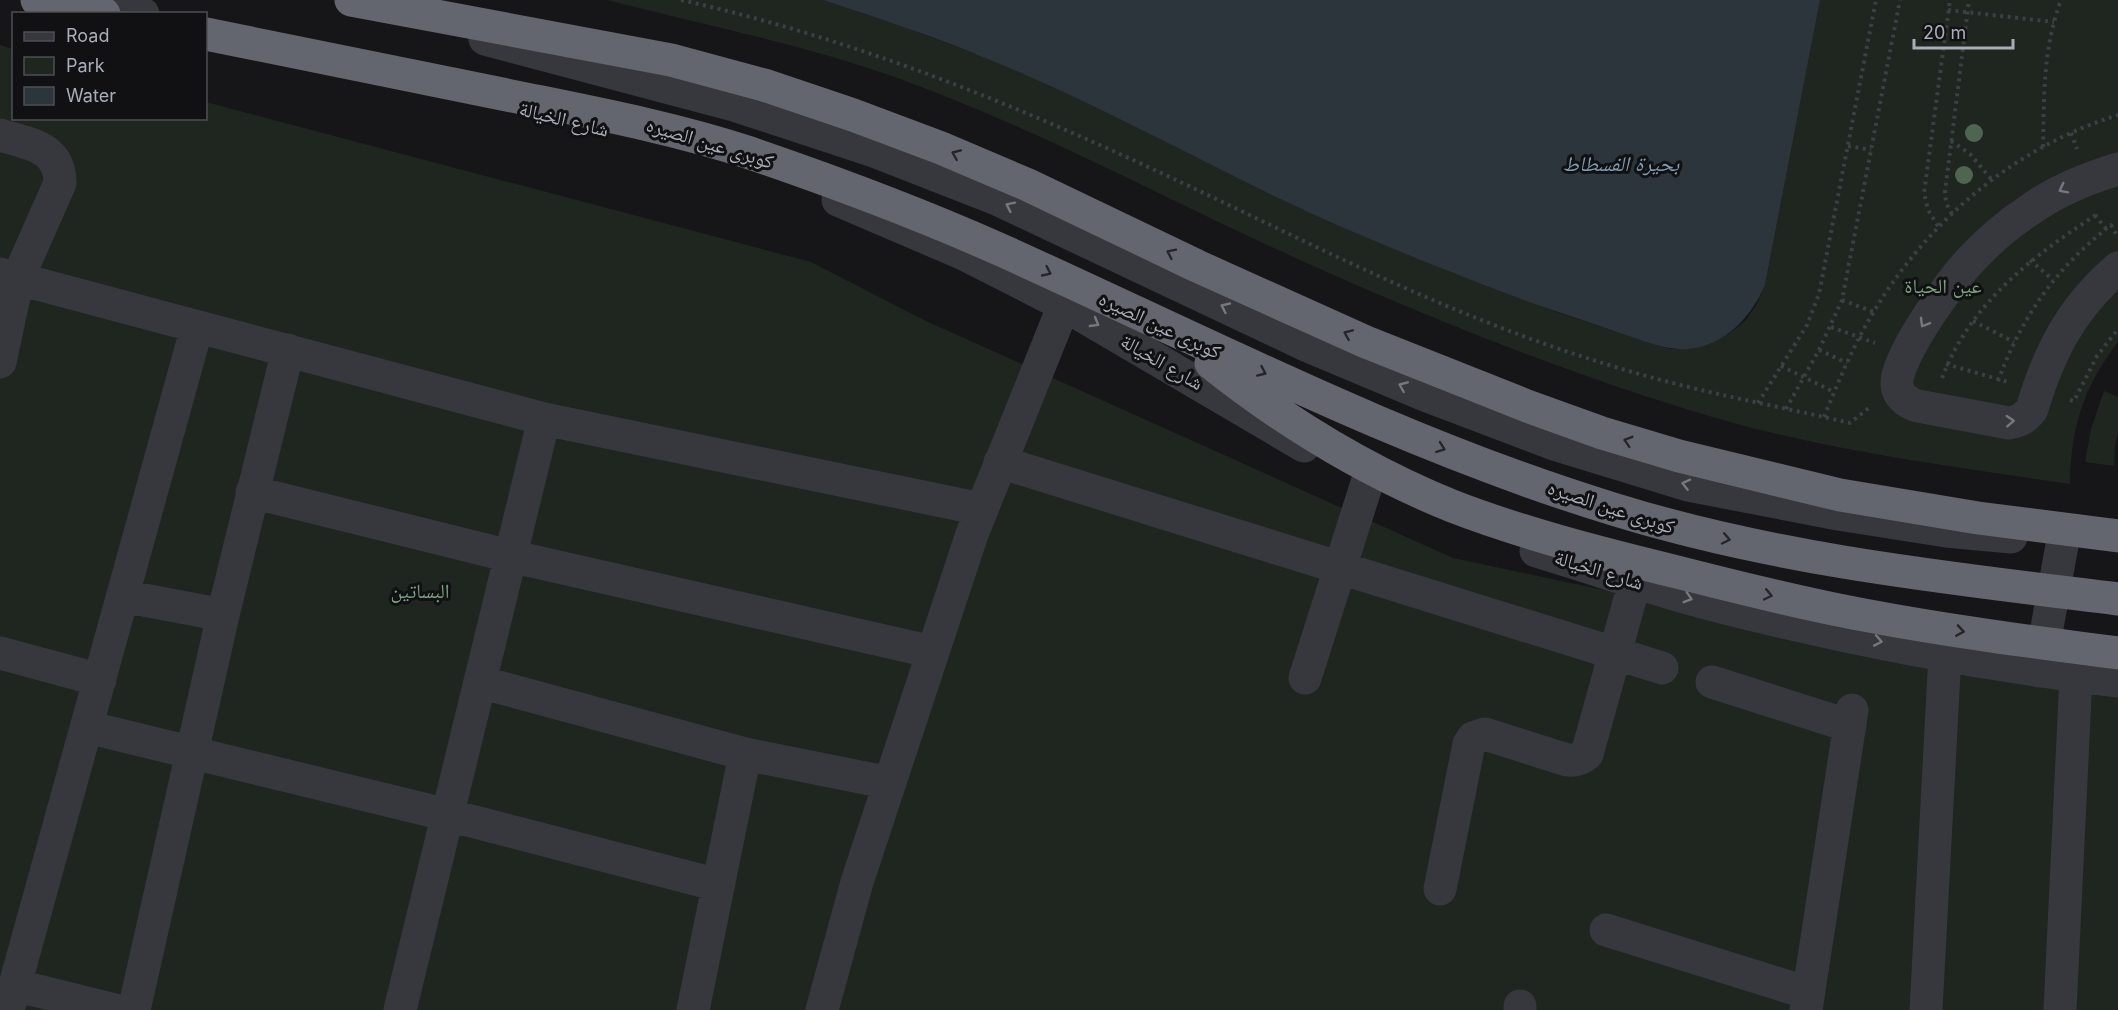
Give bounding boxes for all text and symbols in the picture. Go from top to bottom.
legend [12,12,207,120]
scale bar [1914,12,2013,50]
text: 20 m [1923,22,1966,43]
text: Road [66,25,109,46]
text: Park [66,55,105,76]
text: Water [66,85,116,106]
street label: شارع الخيالة [516,96,611,143]
street label: كوبرى عين الصيره [643,112,777,174]
one-way arrow [951,149,962,161]
water label: بحيرة الفسطاط [1563,151,1679,176]
one-way arrow [2059,182,2070,194]
one-way arrow [1006,201,1017,213]
one-way arrow [1166,249,1177,261]
one-way arrow [1040,264,1051,276]
park label: عين الحياة [1904,274,1982,298]
street label: كوبرى عين الصيره [1095,286,1225,364]
one-way arrow [1220,303,1231,315]
one-way arrow [1089,316,1099,327]
one-way arrow [1920,317,1932,327]
street label: شارع الخيالة [1116,329,1208,396]
one-way arrow [1344,329,1355,341]
one-way arrow [1255,365,1266,377]
one-way arrow [1398,381,1409,393]
one-way arrow [2006,414,2015,427]
one-way arrow [1624,436,1634,448]
one-way arrow [1435,441,1446,454]
street label: كوبرى عين الصيره [1545,475,1677,539]
one-way arrow [1681,478,1691,491]
one-way arrow [1721,532,1731,545]
street label: شارع الخيالة [1551,545,1646,596]
park label: البساتين [391,579,449,603]
one-way arrow [1763,588,1773,601]
one-way arrow [1682,591,1693,603]
one-way arrow [1954,624,1964,637]
one-way arrow [1873,635,1882,647]

